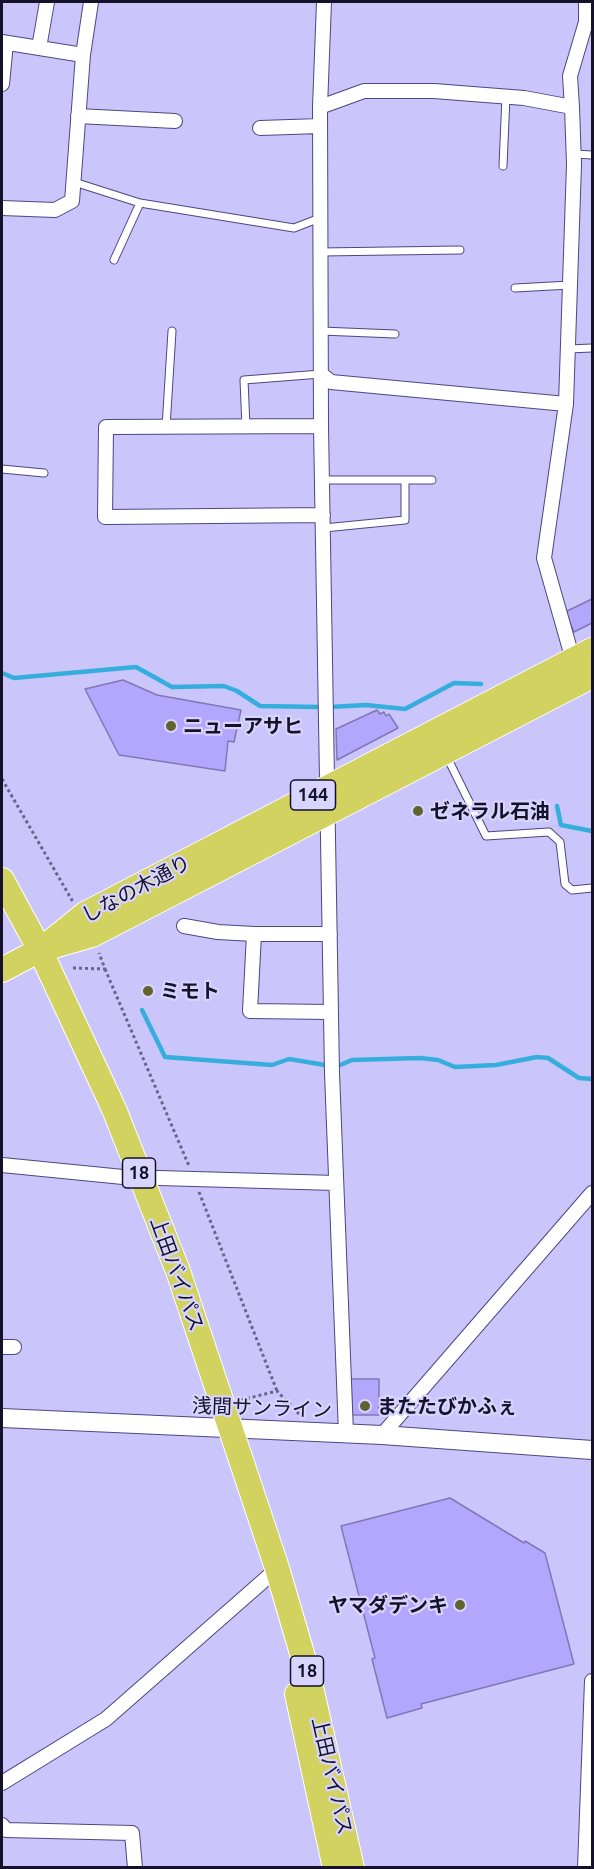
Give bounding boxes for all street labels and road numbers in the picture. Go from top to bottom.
road number: 144 [290,780,336,810]
street label: しなの木通り [77,850,195,928]
road number: 18 [122,1158,156,1188]
street label: 上田バイパス [145,1214,209,1334]
street label: 浅間サンライン [192,1394,332,1422]
road number: 18 [290,1656,324,1686]
street label: 上田バイパス [307,1715,357,1837]

